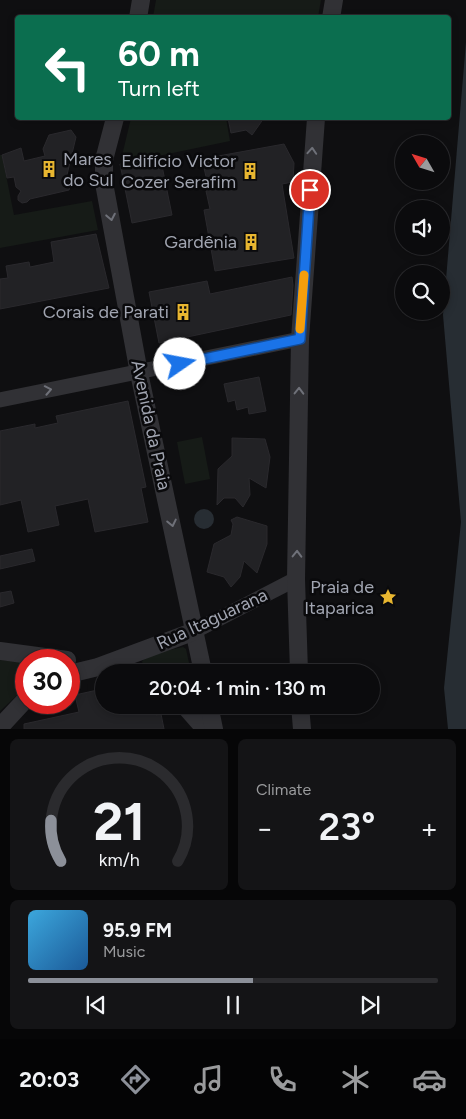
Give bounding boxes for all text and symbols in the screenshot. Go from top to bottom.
text: 60 m [118,33,200,75]
icon: left [35,35,100,100]
text: Turn left [118,75,200,102]
north arrow [395,135,450,190]
map controls [395,135,450,320]
one-way arrow [307,147,318,155]
place label: Mares do Sul [63,148,114,191]
place label: Edifício Victor Cozer Serafim [121,150,236,193]
building icon: Mares do Sul [39,159,59,179]
building icon: Edifício Victor Cozer Serafim [240,161,260,181]
pin [289,169,331,211]
icon: arrive [296,176,324,204]
button: sound [395,200,450,255]
one-way arrow [105,212,115,221]
place label: Gardênia [164,231,237,253]
building icon: Gardênia [241,232,261,252]
button: search [395,265,450,320]
place label: Corais de Parati [43,301,169,323]
building icon: Corais de Parati [173,302,193,322]
position arrow [153,337,205,389]
street label: Avenida da Praia [126,358,176,492]
one-way arrow [43,385,52,396]
one-way arrow [293,387,304,395]
one-way arrow [166,519,176,527]
one-way arrow [292,550,302,558]
place label: Praia de Itaparica [304,576,374,619]
street label: Rua Itaguarana [153,584,271,654]
place icon: Praia de Itaparica [378,587,398,607]
speed limit sign: 30 [15,649,80,714]
text: 20:04 · 1 min · 130 m [149,677,326,700]
text: Climate [256,780,311,799]
text: 21 [93,791,145,853]
text: 23° [319,804,375,850]
text: − [256,811,273,845]
text: + [421,811,438,845]
text: km/h [99,849,139,870]
text: 95.9 FM [103,919,172,942]
text: Music [103,942,145,961]
icon: previous [82,991,110,1019]
icon: pause [219,991,247,1019]
icon: next [356,991,384,1019]
icon: directions [118,1062,153,1097]
icon: music [191,1062,226,1097]
icon: phone [265,1062,300,1097]
icon: climate [338,1062,373,1097]
icon: car [412,1062,447,1097]
text: 20:03 [19,1066,79,1093]

